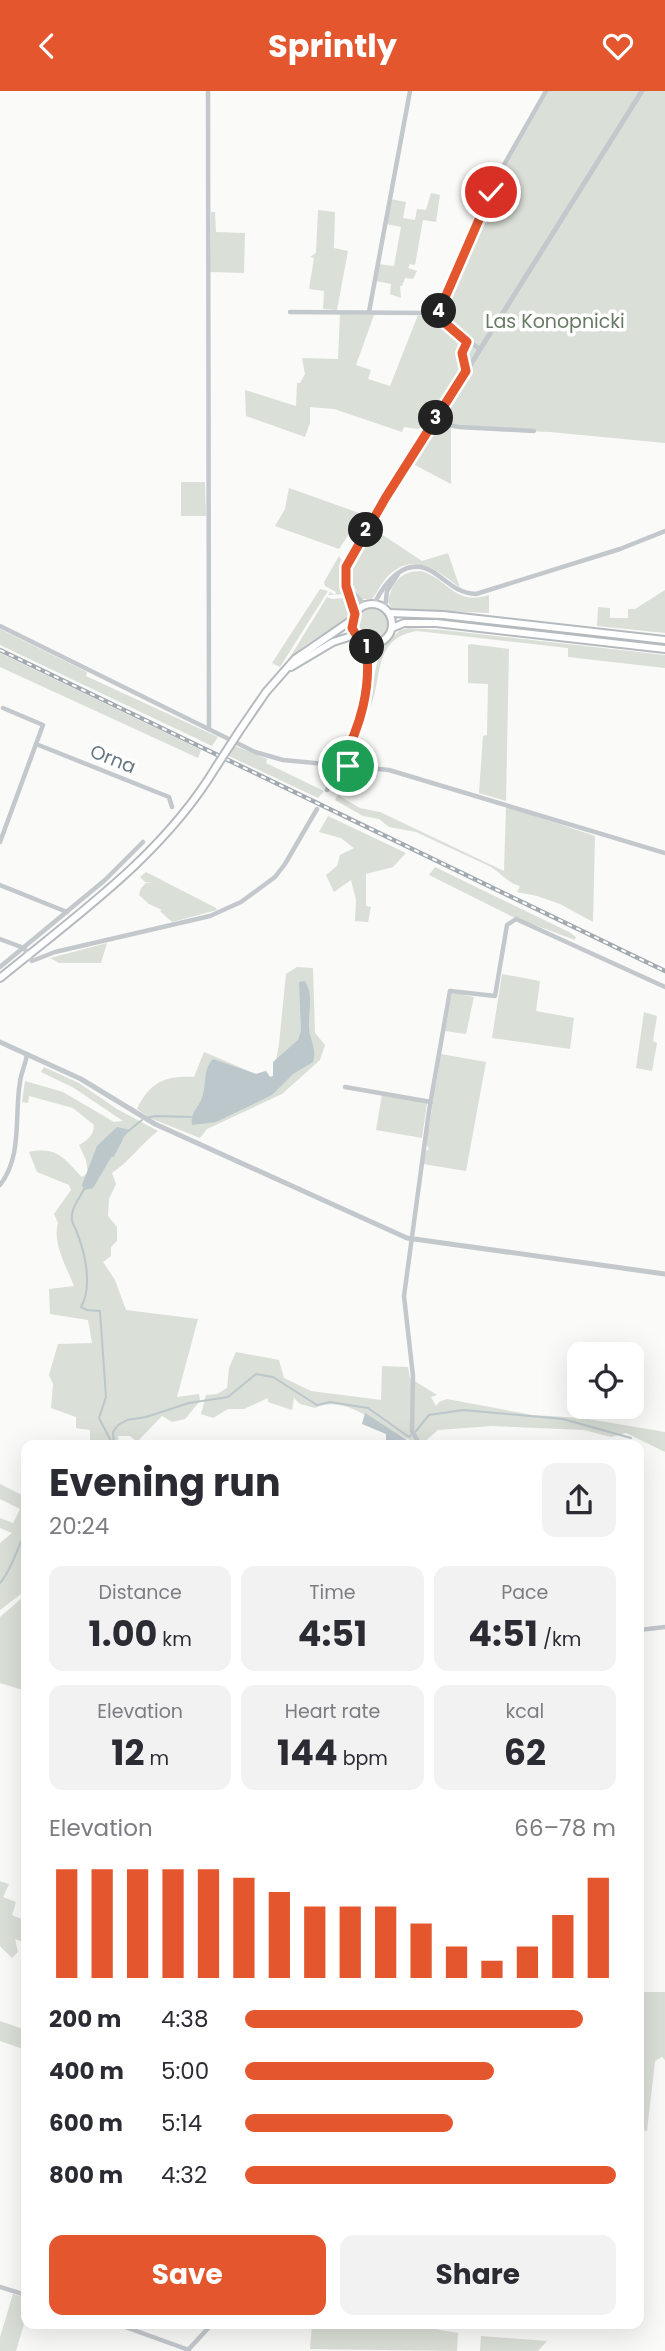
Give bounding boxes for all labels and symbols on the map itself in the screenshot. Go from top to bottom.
pin [461,162,521,222]
pin: 4 [422,293,457,329]
park label: Las Konopnicki [485,308,625,335]
pin: 3 [418,401,453,435]
pin: 2 [348,513,384,548]
pin: 1 [350,629,384,665]
pin [318,736,378,796]
street label: Orna [86,738,140,780]

